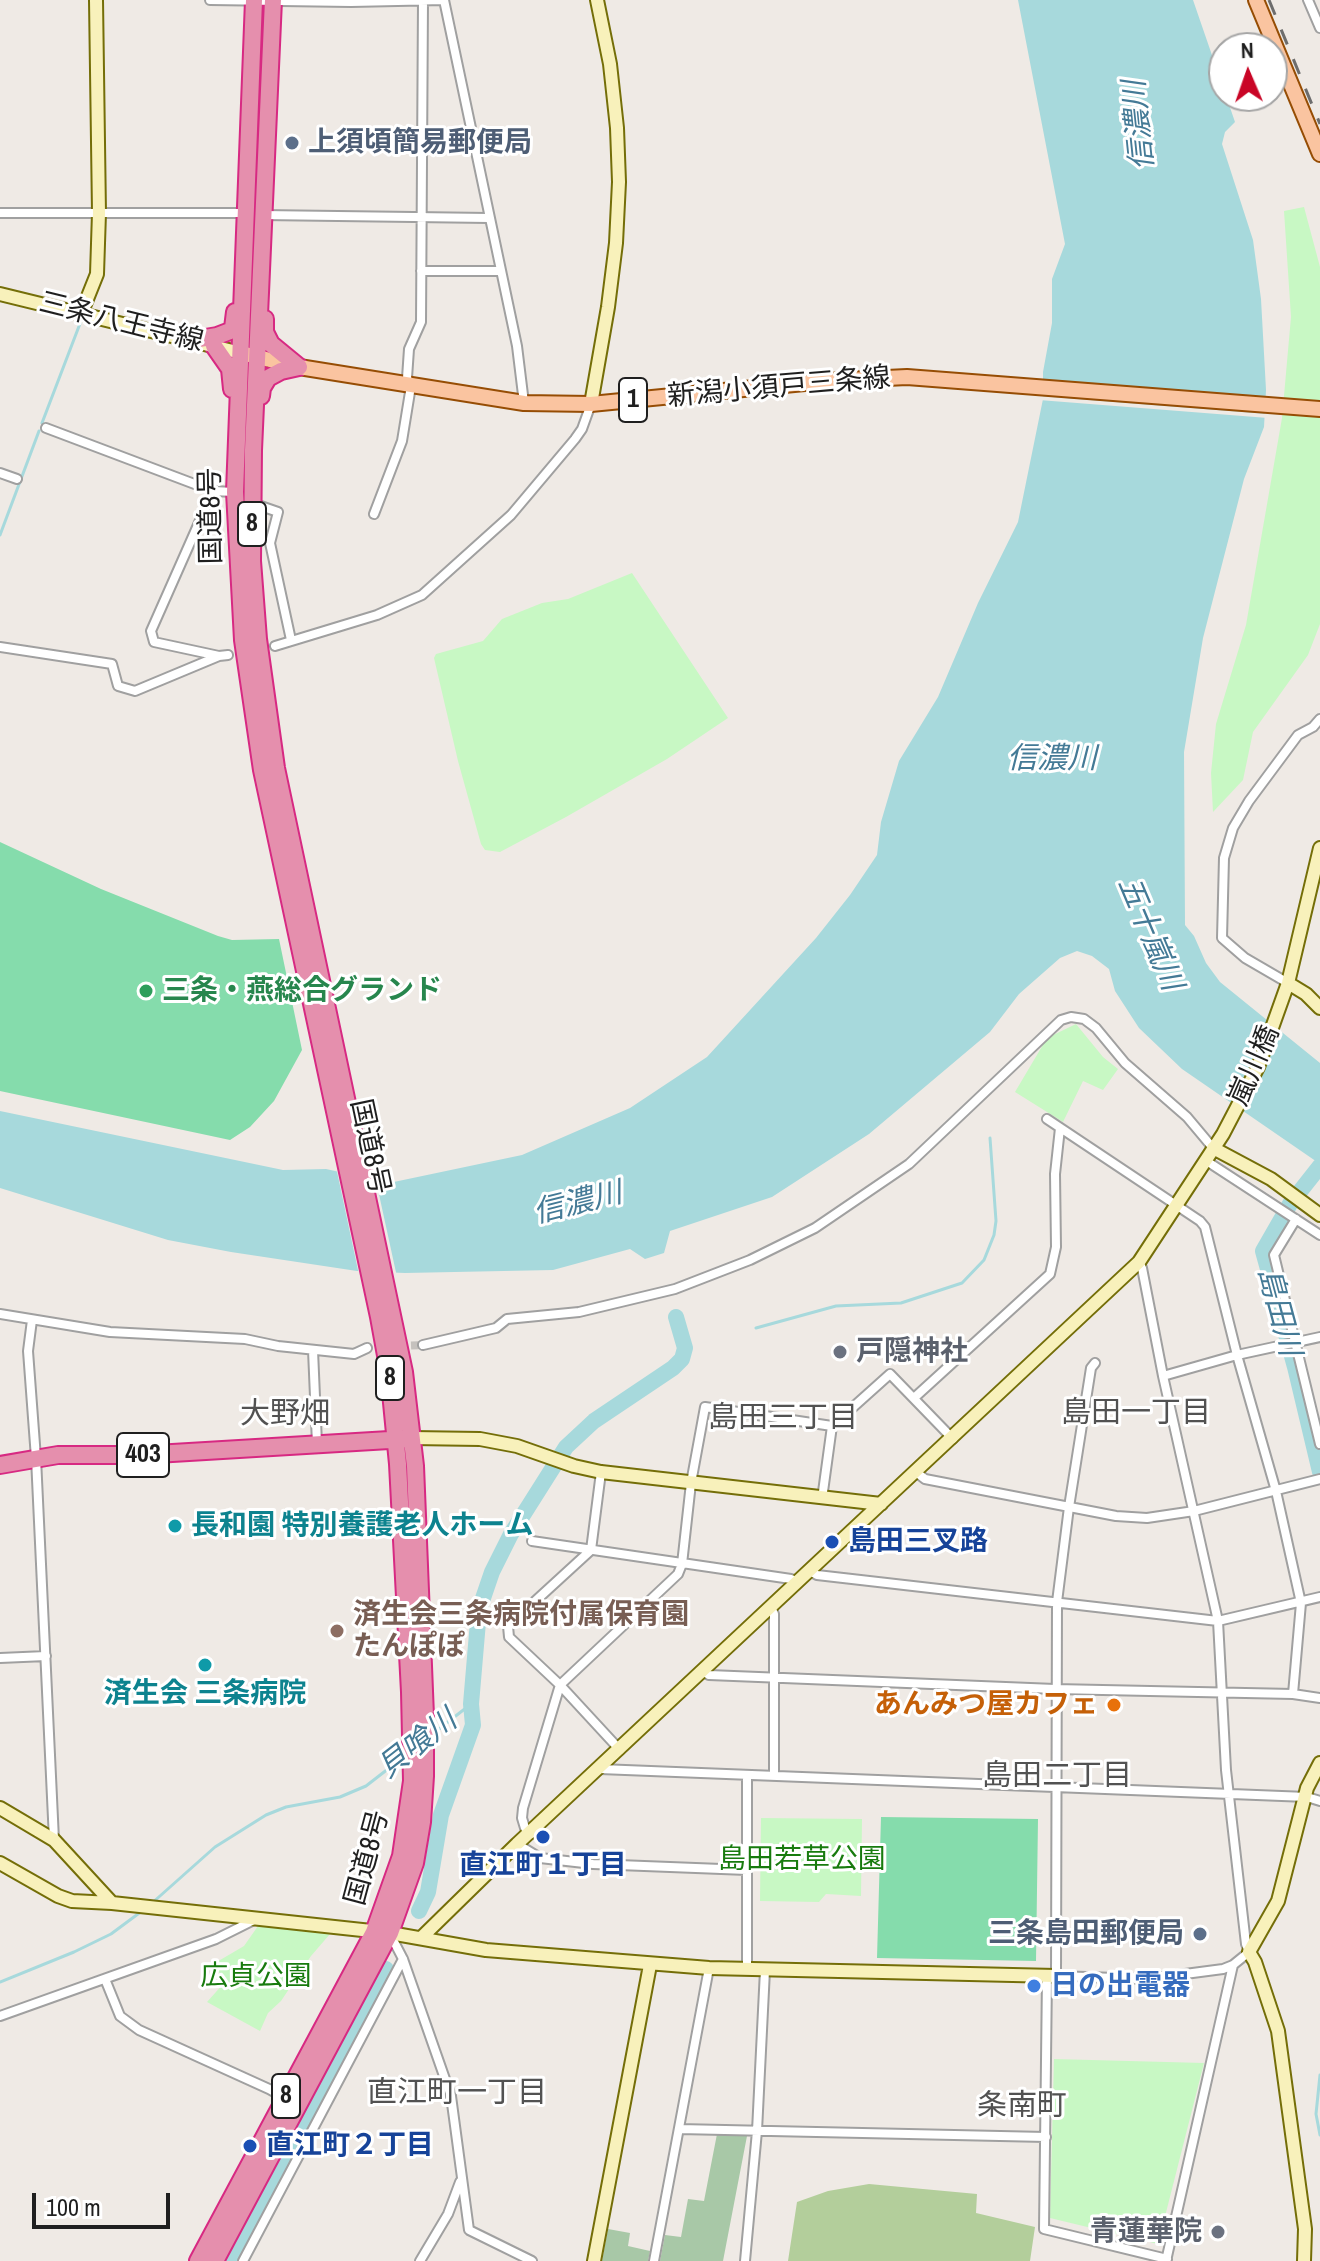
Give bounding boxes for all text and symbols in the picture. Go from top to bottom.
north arrow [1208,32,1288,112]
text: N [1240,35,1254,65]
water label: 信濃川 [1117,78,1163,172]
place label: 上須頃簡易郵便局 [308,126,532,160]
marker: 上須頃簡易郵便局 [283,134,301,152]
street label: 三条八王寺線 [35,286,207,360]
street label: 新潟小須戸三条線 [666,362,892,414]
road number: 1 [619,378,647,422]
street label: 国道8号 [194,467,230,565]
road number: 8 [238,502,266,546]
water label: 信濃川 [1007,742,1097,778]
water label: 五十嵐川 [1109,872,1189,996]
place label: 三条・燕総合グランド [162,974,442,1008]
marker: 三条・燕総合グランド [137,982,155,1000]
street label: 嵐川橋 [1223,1021,1287,1111]
street label: 国道8号 [343,1096,395,1198]
water label: 信濃川 [530,1176,626,1232]
water label: 島田川 [1249,1264,1307,1360]
place label: 戸隠神社 [856,1335,968,1369]
marker: 戸隠神社 [831,1343,849,1361]
road number: 8 [376,1356,404,1400]
district label: 島田一丁目 [1061,1396,1211,1432]
district label: 大野畑 [240,1397,330,1433]
district label: 島田三丁目 [708,1401,858,1437]
road number: 403 [117,1433,169,1477]
place label: 長和園 特別養護老人ホーム [191,1509,533,1543]
marker: 長和園 特別養護老人ホーム [166,1517,184,1535]
place label: 島田三叉路 [848,1525,988,1559]
marker: 島田三叉路 [823,1533,841,1551]
place label: 済生会三条病院付属保育園 たんぽぽ [353,1598,689,1664]
marker: 済生会三条病院付属保育園 たんぽぽ [328,1622,346,1640]
marker: 済生会 三条病院 [196,1656,214,1674]
place label: 済生会 三条病院 [104,1677,306,1711]
place label: あんみつ屋カフェ [874,1688,1098,1722]
marker: あんみつ屋カフェ [1105,1696,1123,1714]
water label: 貝喰川 [371,1703,465,1787]
district label: 島田二丁目 [982,1759,1132,1795]
street label: 国道8号 [339,1807,397,1909]
marker: 直江町１丁目 [534,1828,552,1846]
park label: 島田若草公園 [718,1843,886,1877]
place label: 直江町１丁目 [459,1849,627,1883]
place label: 三条島田郵便局 [988,1917,1184,1951]
marker: 三条島田郵便局 [1191,1925,1209,1943]
park label: 広貞公園 [200,1960,312,1994]
place label: 日の出電器 [1050,1969,1190,2003]
marker: 日の出電器 [1025,1977,1043,1995]
road number: 8 [272,2074,300,2118]
district label: 直江町一丁目 [367,2076,547,2112]
district label: 条南町 [977,2089,1067,2125]
place label: 直江町２丁目 [266,2129,434,2163]
marker: 直江町２丁目 [241,2137,259,2155]
scale bar [36,2177,174,2227]
text: 100 m [46,2191,101,2223]
place label: 青蓮華院 [1090,2215,1202,2249]
marker: 青蓮華院 [1209,2223,1227,2241]

